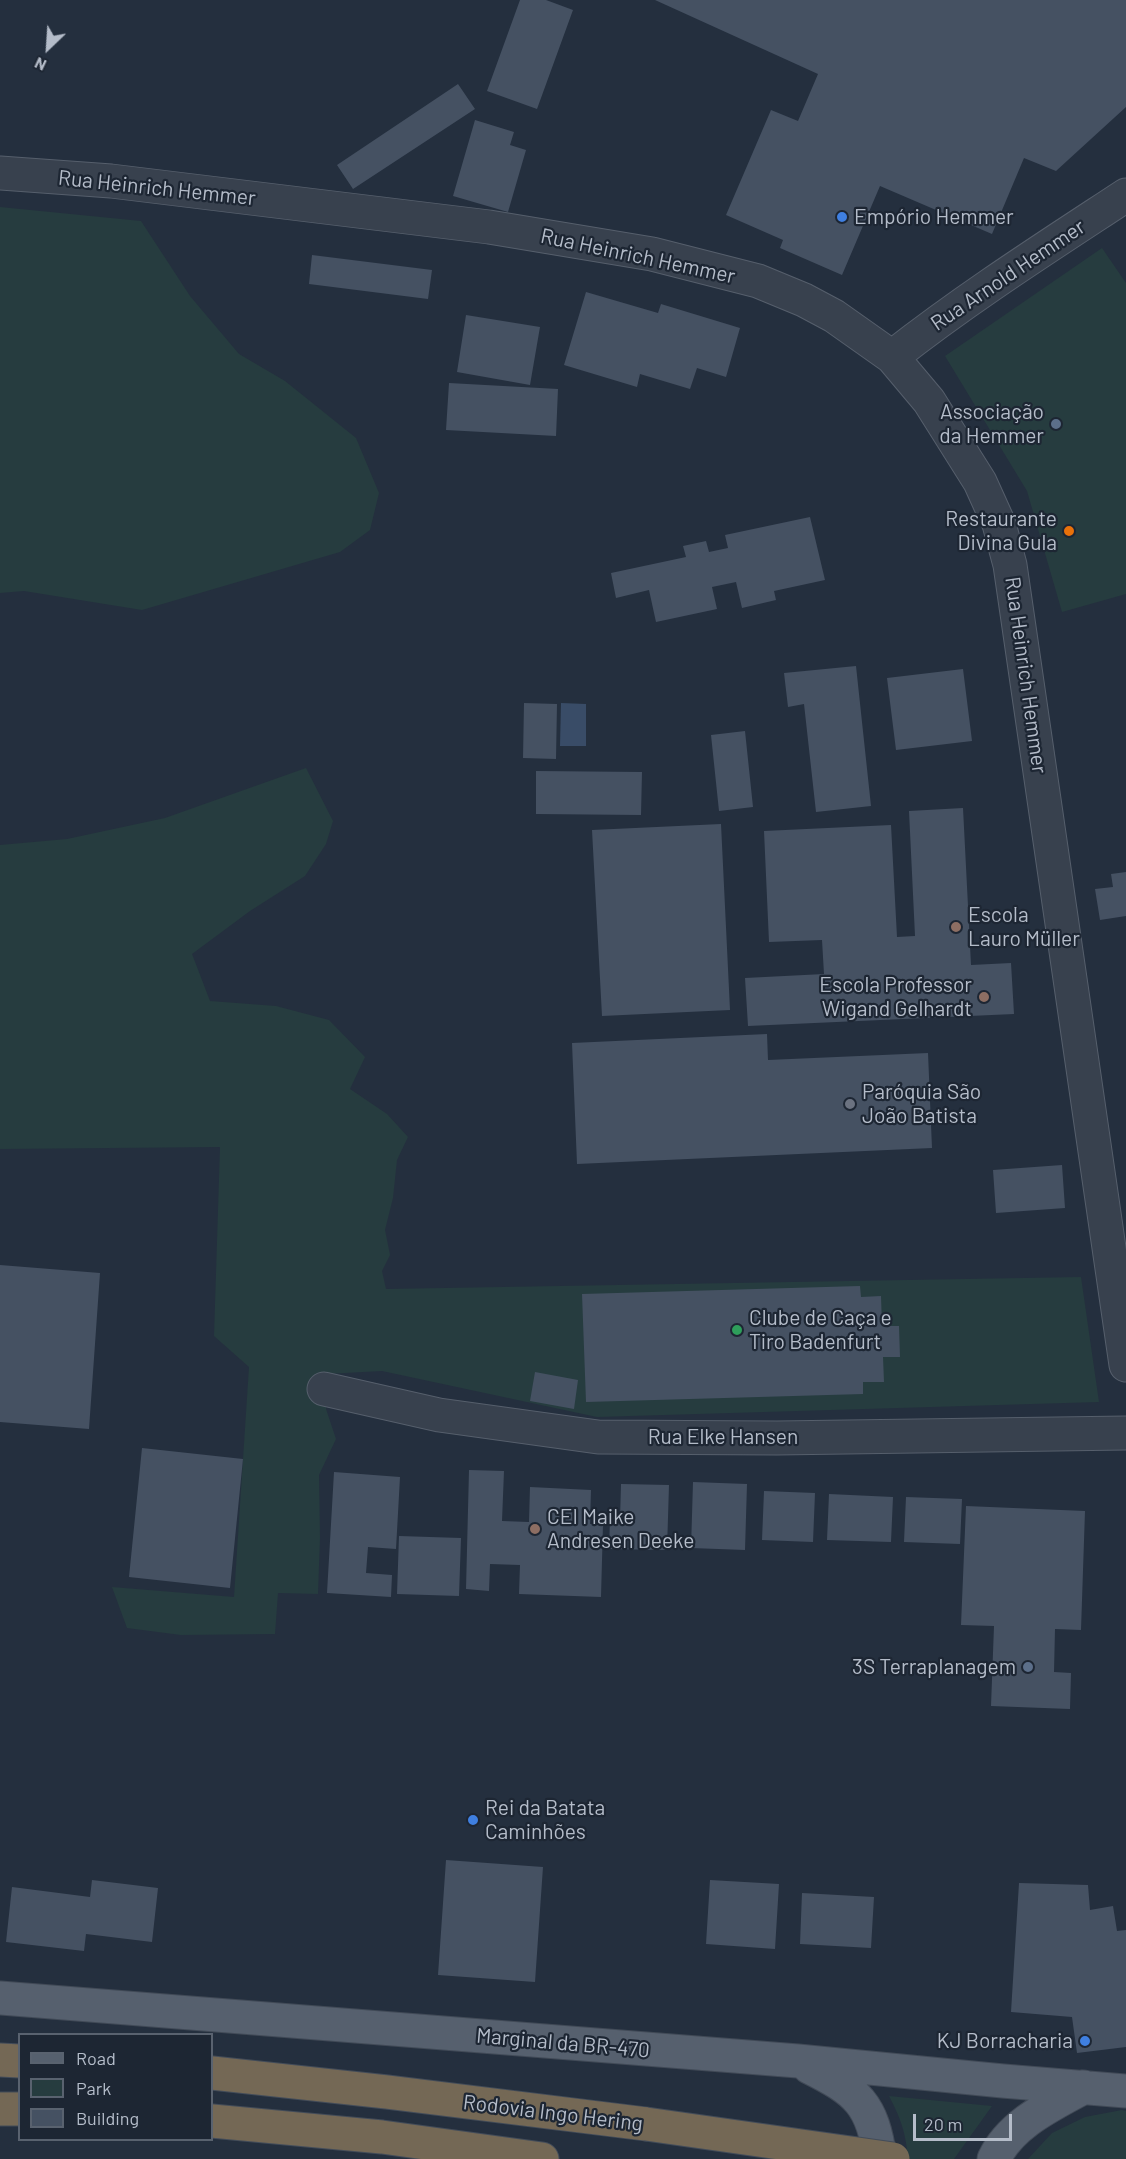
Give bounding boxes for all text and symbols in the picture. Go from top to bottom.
north arrow [18,18,78,78]
text: N [31,54,49,76]
street label: Rua Heinrich Hemmer [57,165,257,211]
place label: Empório Hemmer [854,204,1014,230]
marker: Empório Hemmer [835,210,849,224]
street label: Rua Arnold Hemmer [926,214,1090,336]
street label: Rua Heinrich Hemmer [538,223,738,289]
place label: Associação da Hemmer [939,399,1044,449]
marker: Associação da Hemmer [1049,417,1063,431]
place label: Restaurante Divina Gula [945,506,1057,556]
marker: Restaurante Divina Gula [1062,524,1076,538]
street label: Rua Heinrich Hemmer [1000,575,1052,775]
place label: Escola Lauro Müller [968,902,1080,952]
marker: Escola Lauro Müller [949,920,963,934]
place label: Escola Professor Wigand Gelhardt [819,972,972,1022]
marker: Escola Professor Wigand Gelhardt [977,990,991,1004]
place label: Paróquia São João Batista [862,1079,981,1129]
marker: Paróquia São João Batista [843,1097,857,1111]
place label: Clube de Caça e Tiro Badenfurt [749,1305,892,1355]
marker: Clube de Caça e Tiro Badenfurt [730,1323,744,1337]
street label: Rua Elke Hansen [648,1424,798,1450]
place label: CEI Maike Andresen Deeke [547,1504,694,1554]
marker: CEI Maike Andresen Deeke [528,1522,542,1536]
place label: 3S Terraplanagem [852,1654,1016,1680]
marker: 3S Terraplanagem [1021,1660,1035,1674]
place label: Rei da Batata Caminhões [485,1795,605,1845]
marker: Rei da Batata Caminhões [466,1813,480,1827]
street label: Marginal da BR-470 [475,2023,651,2063]
place label: KJ Borracharia [937,2028,1073,2054]
legend [18,2033,213,2141]
marker: KJ Borracharia [1078,2034,1092,2048]
text: Road [76,2047,116,2069]
text: Park [76,2077,111,2099]
street label: Rodovia Ingo Hering [462,2089,644,2137]
scale bar [916,2102,1015,2140]
text: Building [76,2107,139,2129]
text: 20 m [924,2113,962,2135]

